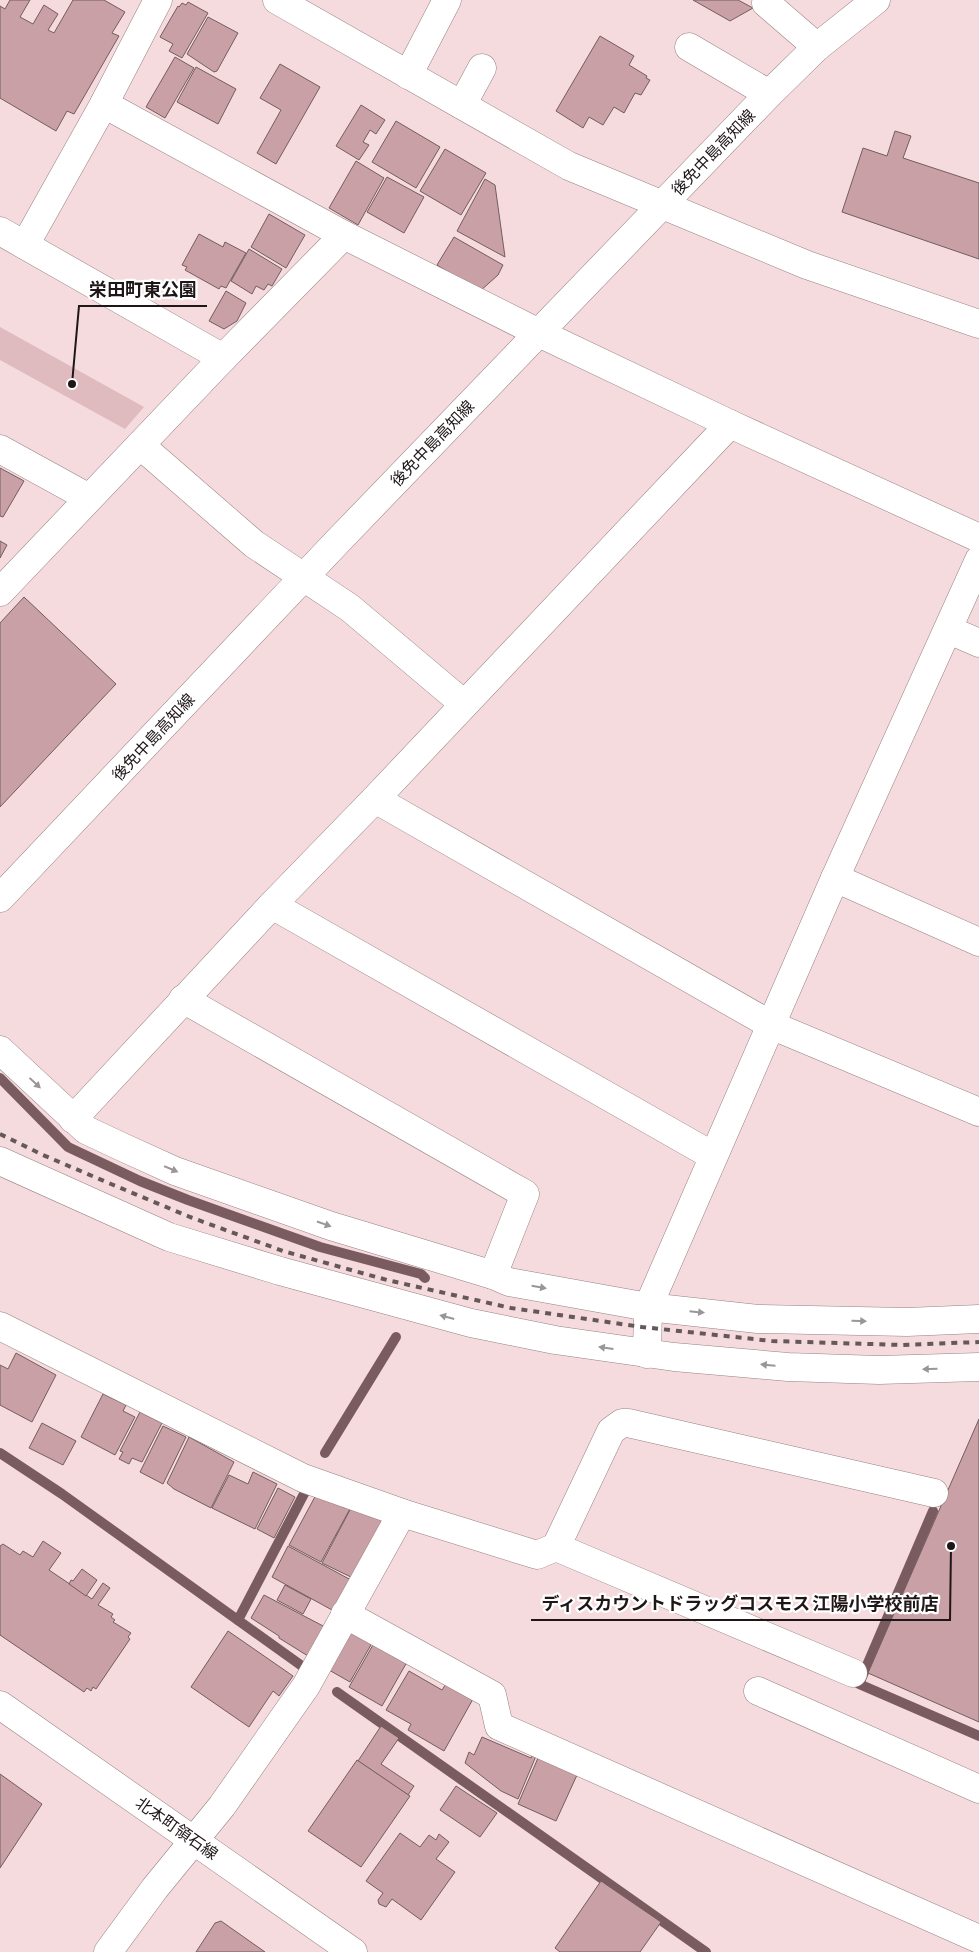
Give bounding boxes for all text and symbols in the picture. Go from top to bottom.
street label: 後免中島高知線 [668,105,758,199]
callout: 栄田町東公園 [79,273,207,306]
text: 栄田町東公園 [89,279,197,300]
street label: 後免中島高知線 [387,396,477,490]
street label: 後免中島高知線 [108,690,198,784]
one-way arrow [29,1077,41,1089]
one-way arrow [164,1165,179,1173]
one-way arrow [317,1220,332,1228]
one-way arrow [532,1284,548,1292]
one-way arrow [689,1308,705,1316]
one-way arrow [439,1312,454,1320]
one-way arrow [851,1317,867,1325]
one-way arrow [598,1344,614,1352]
one-way arrow [760,1361,776,1369]
one-way arrow [922,1365,938,1373]
callout: ディスカウントドラッグコスモス 江陽小学校前店 [531,1587,950,1620]
text: ディスカウントドラッグコスモス 江陽小学校前店 [541,1593,939,1614]
street label: 北本町領石線 [133,1793,221,1863]

